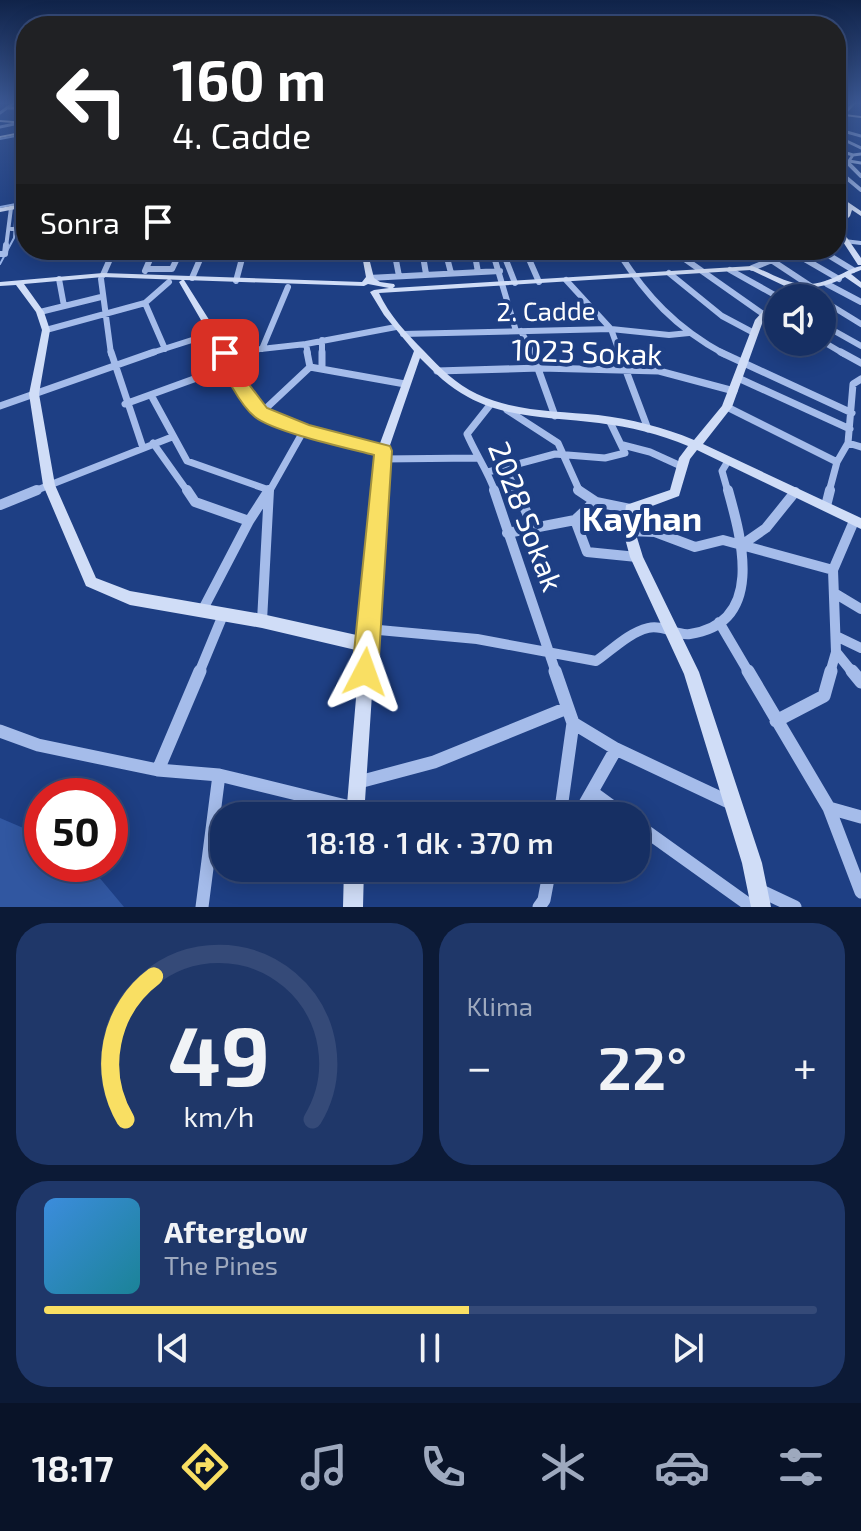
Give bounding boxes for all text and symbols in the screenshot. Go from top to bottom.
text: 160 m [172,45,326,112]
icon: left [40,48,144,152]
text: 4. Cadde [172,113,311,156]
icon: arrive [136,200,180,244]
text: Sonra [40,204,120,240]
map controls [764,284,836,356]
button: sound [764,284,836,356]
street label: 2. Cadde [496,294,596,326]
pin [191,319,259,387]
street label: 1023 Sokak [511,330,663,372]
icon: arrive [203,331,247,375]
street label: 2028 Sokak [482,436,572,596]
district label: Kayhan [582,497,702,539]
position arrow [323,630,407,714]
speed limit sign: 50 [24,778,128,882]
text: 18:18 · 1 dk · 370 m [306,824,554,860]
text: Klima [467,990,533,1021]
text: 49 [168,1003,270,1103]
text: 22° [598,1030,687,1102]
text: − [467,1039,492,1092]
text: + [793,1039,817,1092]
text: km/h [184,1098,255,1133]
text: Afterglow [164,1213,308,1249]
text: The Pines [164,1249,278,1280]
icon: previous [151,1326,195,1370]
icon: pause [408,1326,452,1370]
icon: next [666,1326,710,1370]
icon: directions [177,1439,233,1495]
icon: music [296,1439,352,1495]
icon: phone [415,1439,471,1495]
icon: climate [535,1439,591,1495]
icon: car [654,1439,710,1495]
icon: filters [773,1439,829,1495]
text: 18:17 [32,1446,113,1489]

